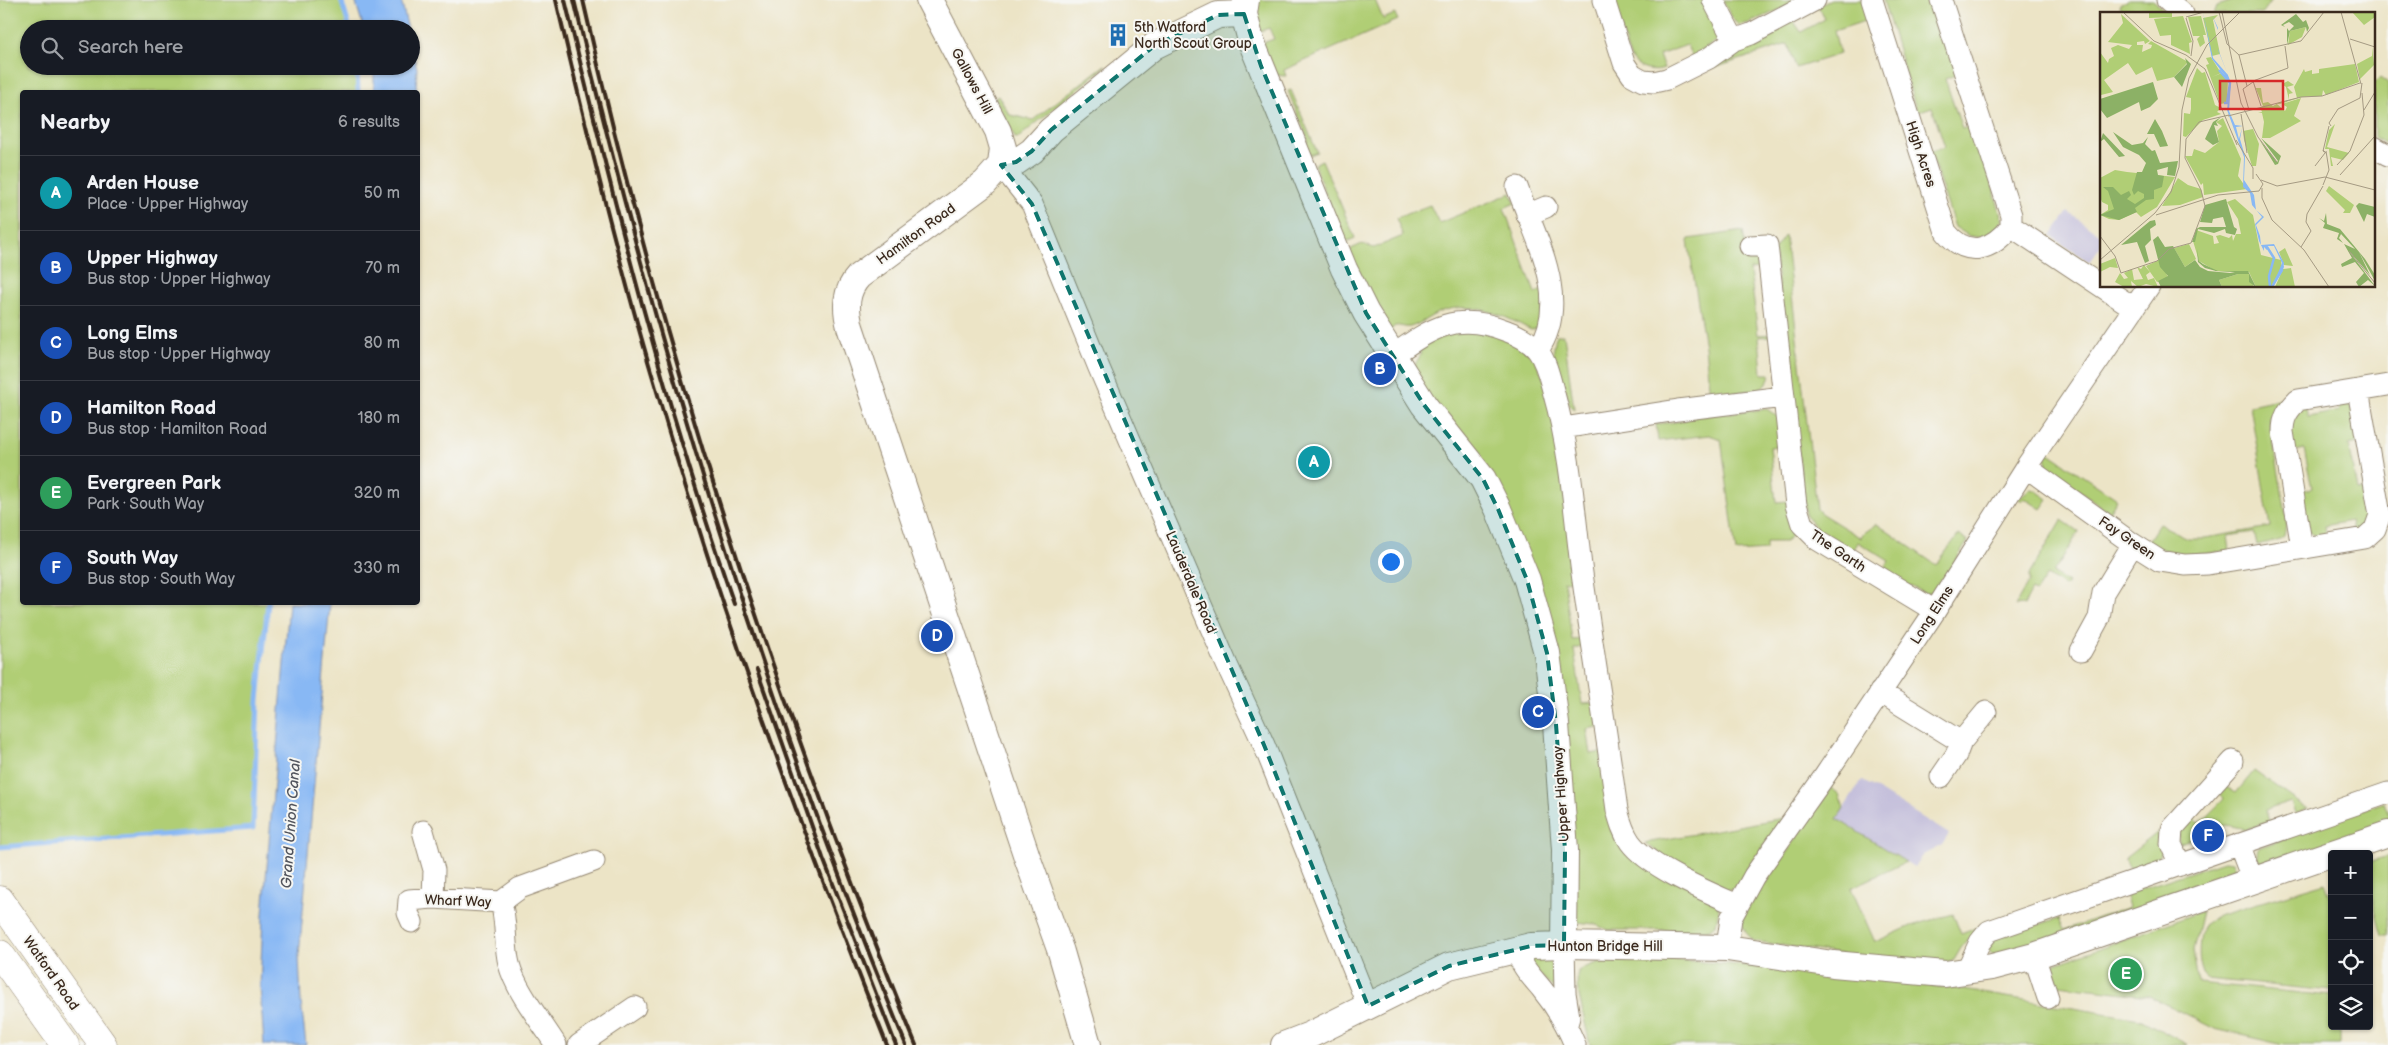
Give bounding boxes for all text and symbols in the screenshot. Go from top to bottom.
inset map [2100,12,2376,288]
place label: 5th Watford North Scout Group [1134,19,1252,52]
search box [20,20,420,75]
building icon: 5th Watford North Scout Group [1105,22,1131,48]
icon: search [38,34,66,62]
text: Search here [78,36,183,59]
street label: Gallows Hill [948,45,996,117]
text: Nearby [40,110,110,135]
text: 6 results [338,113,400,132]
street label: High Acres [1902,119,1940,189]
text: Arden House [87,172,199,195]
text: A [51,184,61,203]
text: 50 m [364,184,400,203]
text: Place · Upper Highway [87,195,248,214]
street label: Hamilton Road [873,200,959,268]
text: Upper Highway [87,247,218,270]
text: B [50,259,62,278]
text: 70 m [365,259,400,278]
text: Bus stop · Upper Highway [87,270,270,289]
text: Long Elms [87,322,178,345]
text: C [50,334,62,353]
text: 80 m [364,334,400,353]
text: Bus stop · Upper Highway [87,345,270,364]
pin: B [1364,350,1396,388]
text: Hamilton Road [87,397,216,420]
text: D [50,409,62,428]
text: 180 m [358,409,400,428]
text: Bus stop · Hamilton Road [87,420,267,439]
pin: A [1298,443,1330,481]
text: Evergreen Park [87,472,221,495]
text: E [51,484,61,503]
text: 320 m [354,484,400,503]
text: Park · South Way [87,495,204,514]
street label: Fay Green [2095,513,2159,563]
street label: The Garth [1807,526,1869,576]
street label: Lauderdale Road [1162,528,1220,636]
text: South Way [87,547,178,570]
your location [1378,549,1404,575]
text: F [51,559,61,578]
text: 330 m [353,559,400,578]
text: Bus stop · South Way [87,570,235,589]
street label: Long Elms [1907,583,1957,647]
pin: D [921,617,953,655]
pin: C [1522,693,1554,731]
street label: Upper Highway [1549,745,1573,843]
water label: Grand Union Canal [277,758,305,889]
pin: F [2192,817,2224,855]
map controls [2328,850,2373,1030]
button: + [2328,850,2373,895]
street label: Wharf Way [424,891,492,911]
button: − [2328,895,2373,940]
street label: Watford Road [19,933,83,1013]
street label: Hunton Bridge Hill [1547,938,1663,955]
button: locate [2328,940,2373,985]
pin: E [2110,955,2142,993]
button: layers [2328,985,2373,1030]

